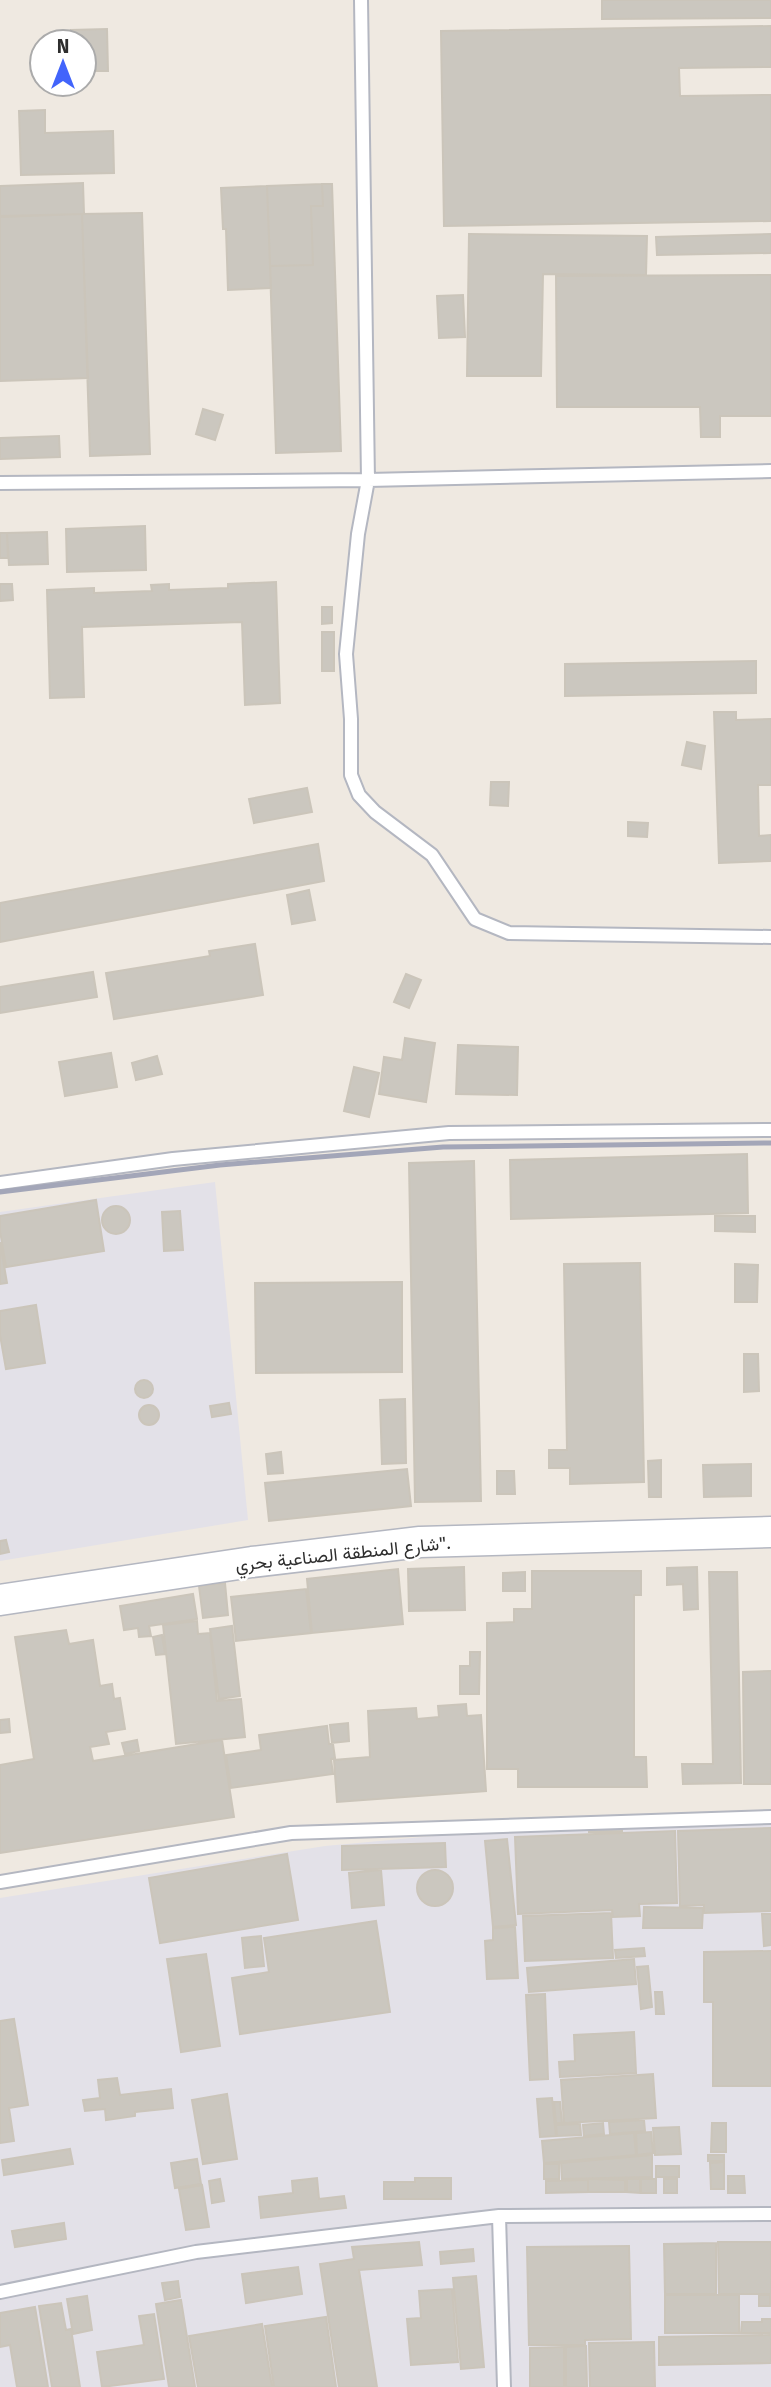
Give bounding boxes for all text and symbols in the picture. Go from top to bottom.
north arrow [28,28,98,98]
text: N [57,35,69,58]
street label: شارع المنطقة الصناعية بحري". [234,1532,452,1580]

